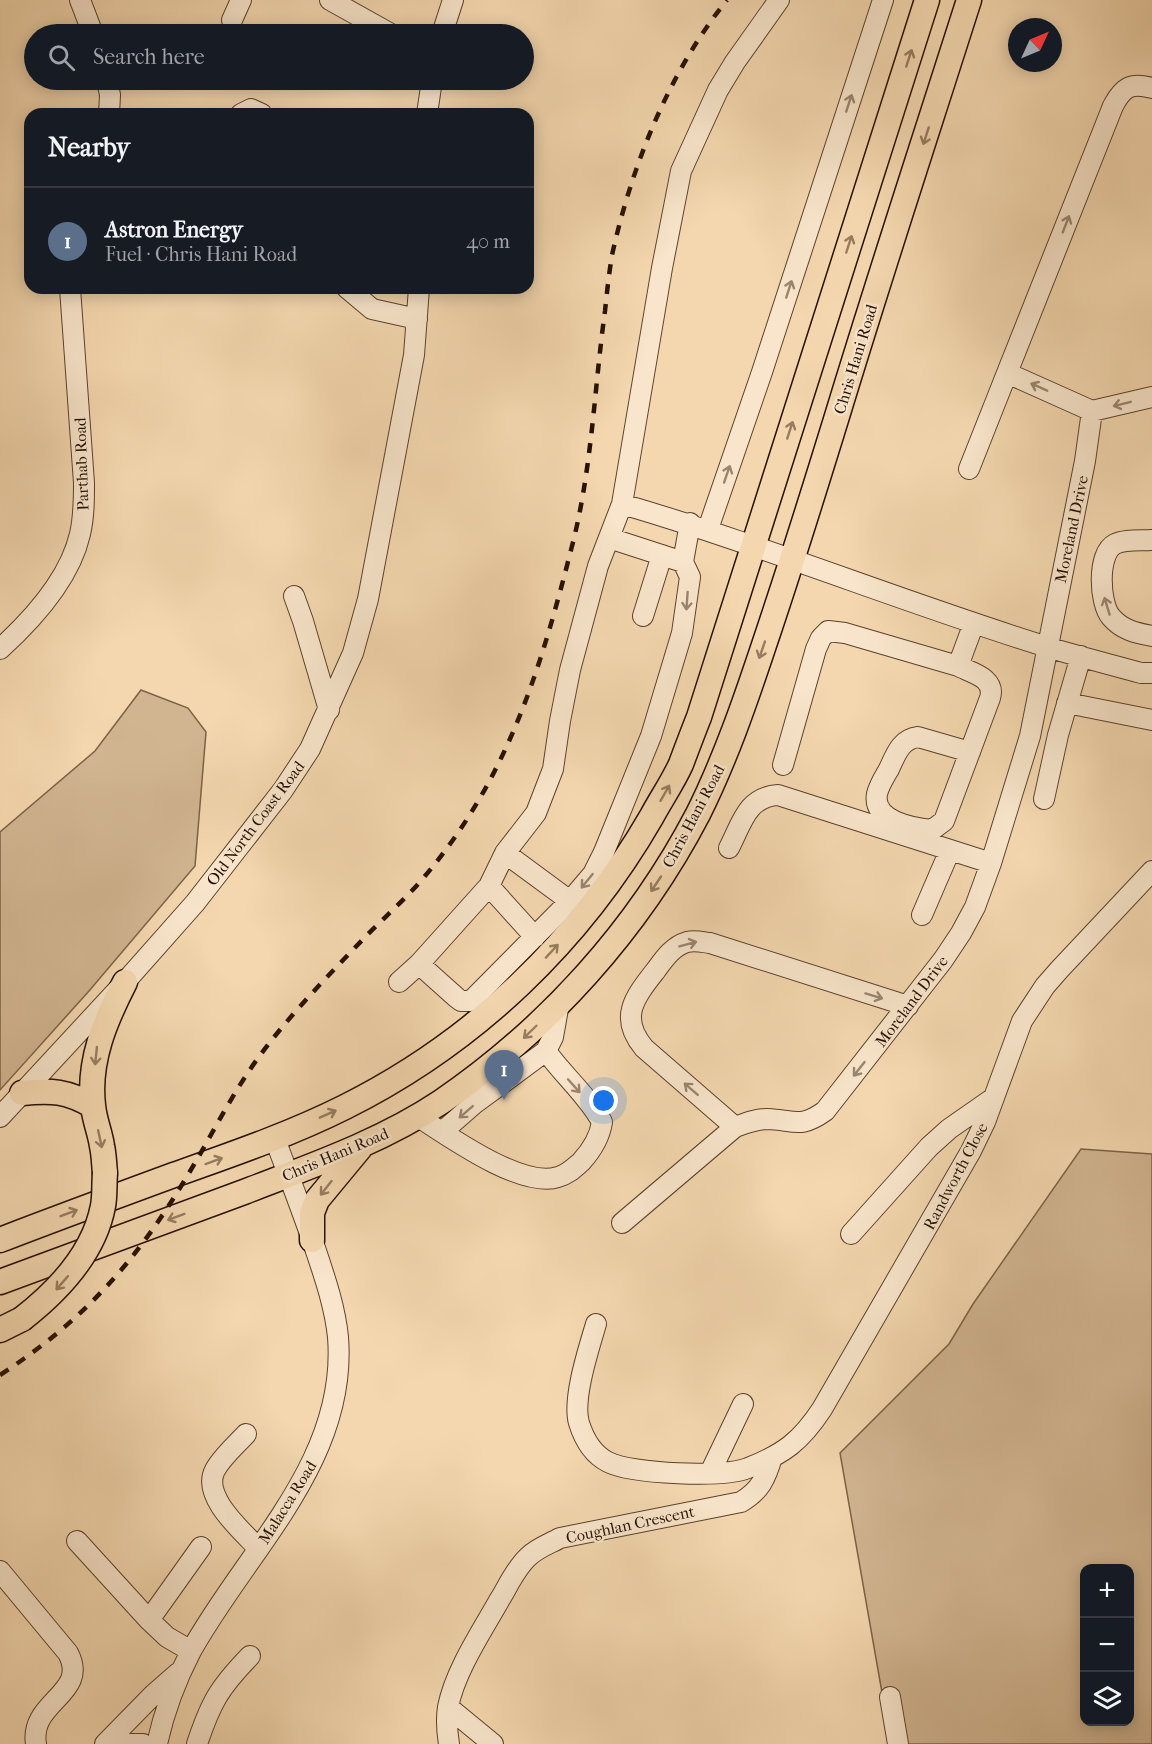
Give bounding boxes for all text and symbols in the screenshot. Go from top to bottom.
north arrow [1008,18,1062,72]
search box [24,24,534,90]
icon: search [45,41,78,74]
text: Search here [93,44,205,70]
one-way arrow [904,49,915,68]
one-way arrow [844,94,855,113]
one-way arrow [919,126,930,145]
text: Nearby [48,132,130,163]
one-way arrow [1062,215,1073,233]
text: Astron Energy [105,217,243,243]
text: 1 [64,230,71,253]
text: 40 m [466,230,510,253]
one-way arrow [845,235,856,254]
text: Fuel · Chris Hani Road [105,243,297,266]
one-way arrow [785,280,796,299]
street label: Chris Hani Road [830,302,881,416]
one-way arrow [1030,381,1048,393]
one-way arrow [1113,398,1132,410]
street label: Parthab Road [70,417,93,511]
one-way arrow [785,421,796,440]
one-way arrow [722,465,733,484]
street label: Moreland Drive [1051,474,1092,585]
one-way arrow [681,590,692,610]
one-way arrow [1101,597,1112,616]
one-way arrow [756,640,767,659]
street label: Old North Coast Road [202,757,309,889]
street label: Chris Hani Road [658,761,729,871]
one-way arrow [659,785,671,802]
one-way arrow [580,873,593,889]
one-way arrow [650,875,662,891]
one-way arrow [678,937,697,949]
one-way arrow [545,944,559,959]
street label: Moreland Drive [871,952,952,1051]
one-way arrow [864,991,883,1002]
one-way arrow [522,1024,537,1039]
one-way arrow [90,1045,101,1065]
pin: 1 [484,1050,524,1100]
one-way arrow [853,1061,866,1077]
one-way arrow [567,1079,581,1094]
one-way arrow [683,1082,699,1095]
your location [589,1086,618,1115]
one-way arrow [458,1105,474,1118]
one-way arrow [319,1108,337,1120]
street label: Randworth Close [919,1119,992,1233]
street label: Chris Hani Road [279,1123,392,1185]
one-way arrow [95,1129,107,1148]
one-way arrow [204,1154,222,1165]
one-way arrow [320,1180,333,1196]
one-way arrow [59,1207,78,1218]
one-way arrow [167,1212,186,1223]
one-way arrow [55,1275,69,1290]
street label: Malacca Road [254,1457,321,1547]
street label: Coughlan Crescent [564,1502,696,1547]
map controls [1080,1564,1134,1726]
button: + [1080,1564,1134,1618]
button: − [1080,1618,1134,1672]
button: layers [1080,1672,1134,1726]

